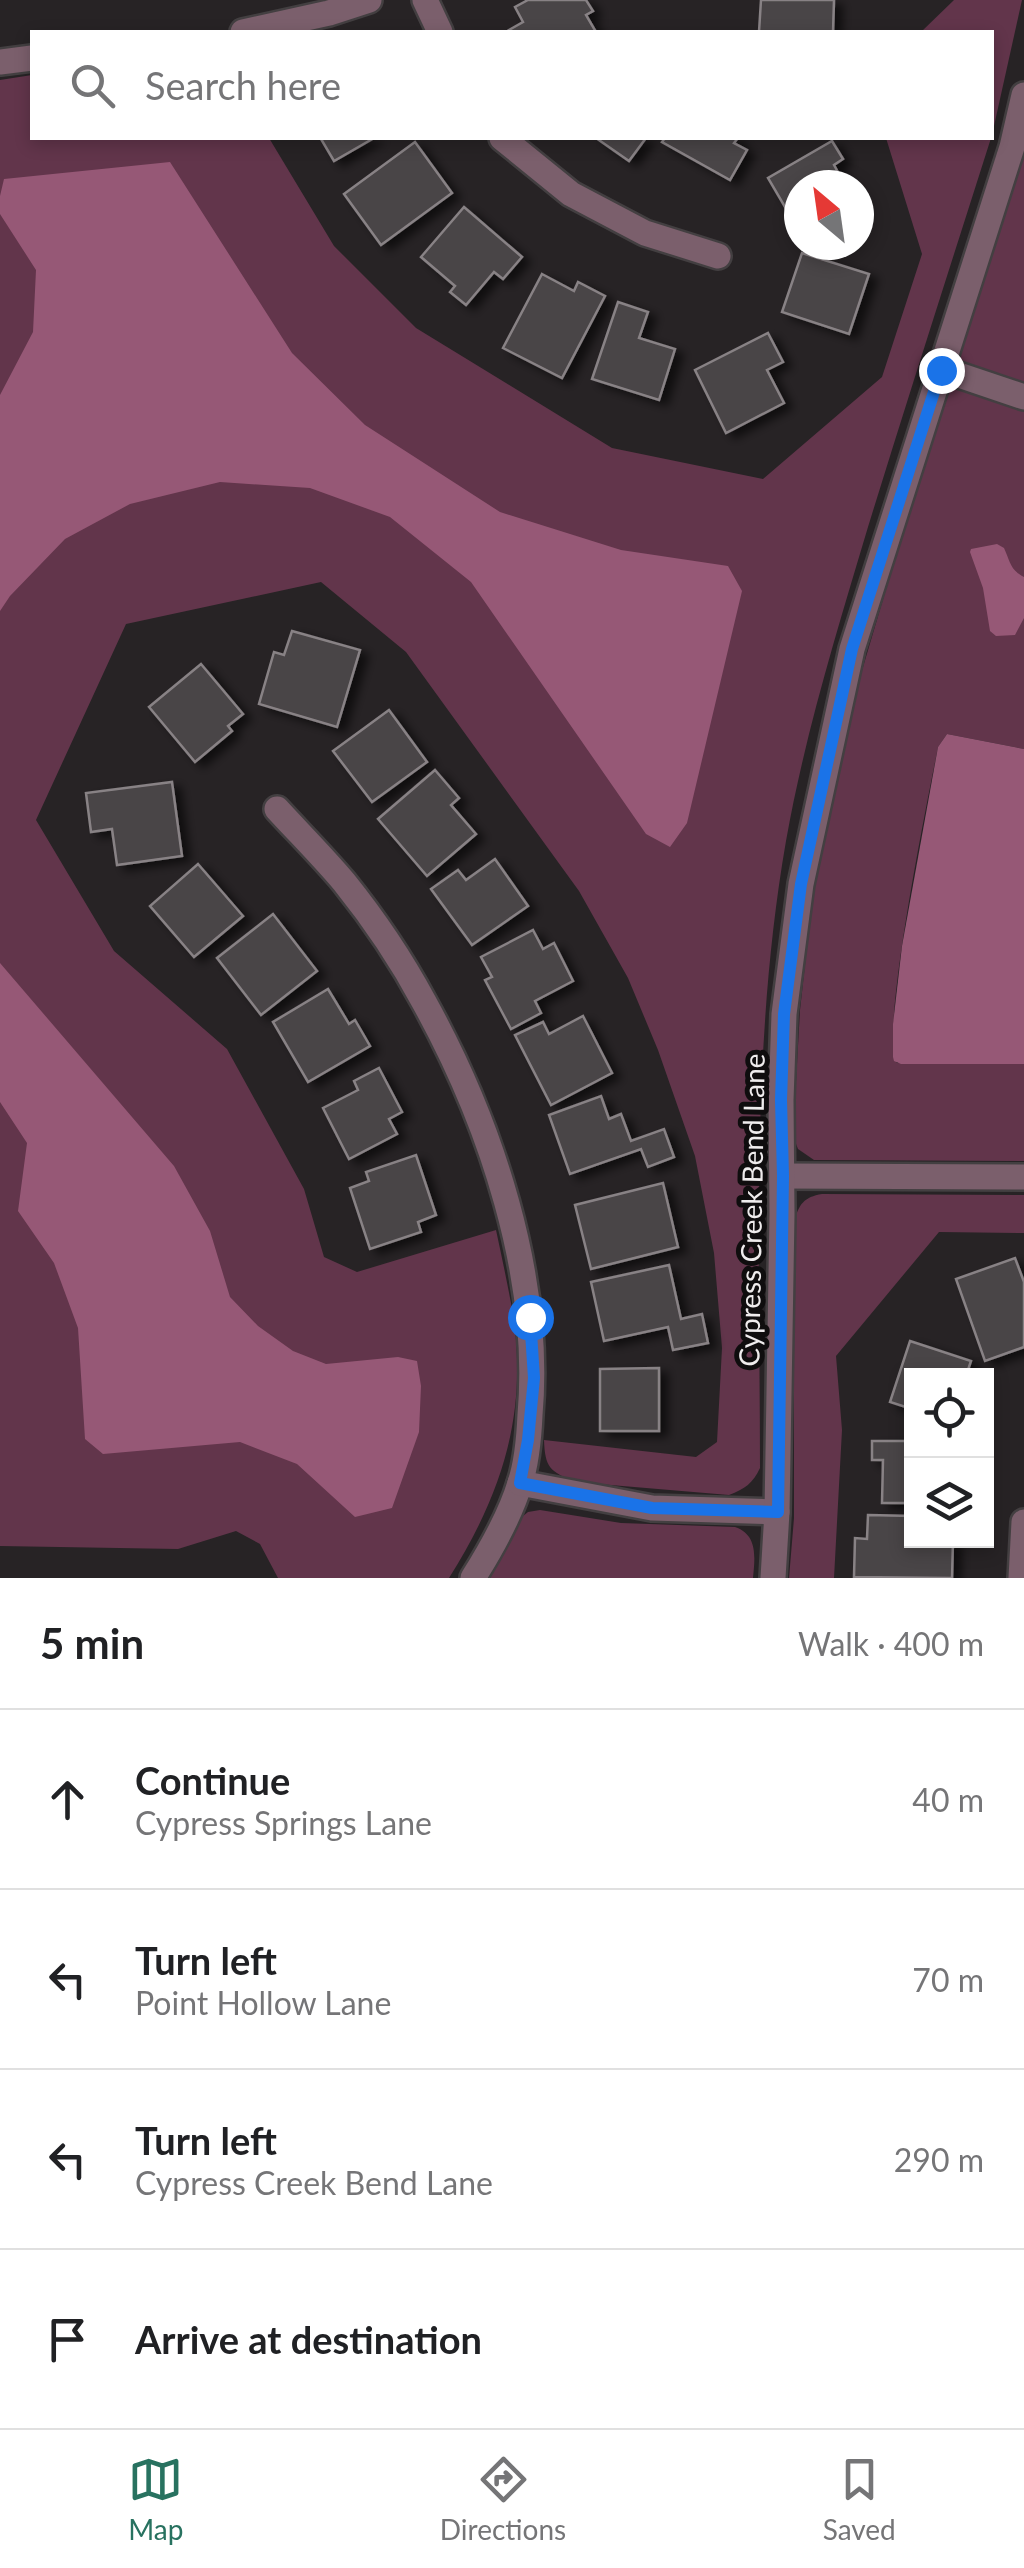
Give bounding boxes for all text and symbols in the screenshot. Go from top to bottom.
search box [30,30,994,140]
icon: search [65,58,120,113]
text: Search here [145,62,341,108]
north arrow [784,170,874,260]
route end [919,348,965,394]
street label: Cypress Creek Bend Lane [731,1053,771,1367]
route start [508,1295,554,1341]
map controls [904,1368,994,1548]
button: locate [904,1368,994,1458]
button: layers [904,1458,994,1548]
text: 5 min [40,1618,144,1668]
text: Walk · 400 m [798,1624,984,1663]
text: Continue [135,1757,290,1803]
icon: ahead [40,1772,95,1827]
text: 40 m [912,1780,984,1819]
text: Cypress Springs Lane [135,1803,432,1842]
text: Turn left [135,1937,277,1983]
icon: left [40,1952,95,2007]
text: 70 m [912,1960,984,1999]
text: Point Hollow Lane [135,1983,391,2022]
text: Turn left [135,2117,277,2163]
icon: left [40,2132,95,2187]
text: 290 m [894,2140,984,2179]
text: Cypress Creek Bend Lane [135,2163,493,2202]
icon: arrive [40,2312,95,2367]
text: Arrive at destination [135,2316,482,2362]
tab: Map [128,2452,183,2546]
tab: Directions [440,2452,566,2546]
tab: Saved [823,2452,896,2546]

